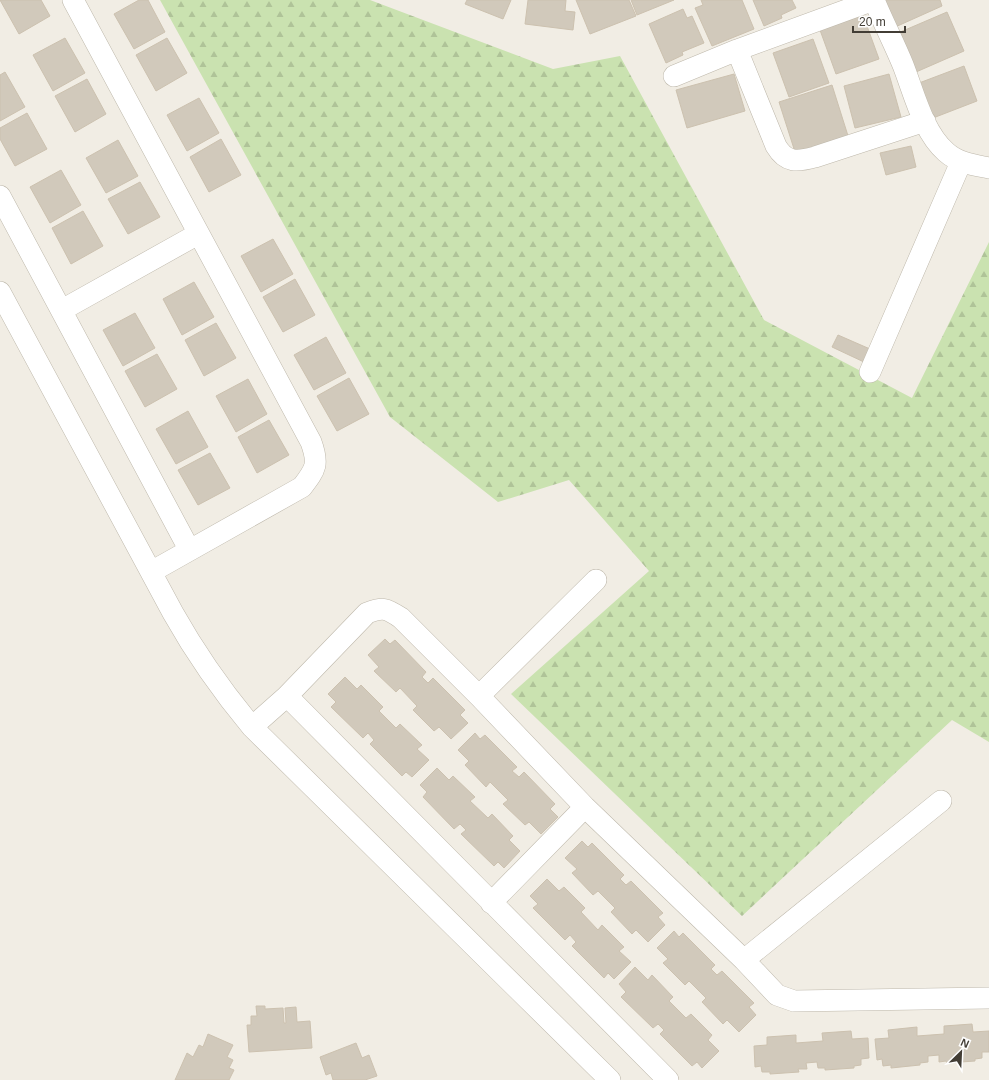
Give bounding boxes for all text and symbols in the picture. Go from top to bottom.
scale bar [853,8,905,34]
text: 20 m [859,15,886,29]
north arrow [941,1032,981,1072]
text: N [959,1036,971,1050]

